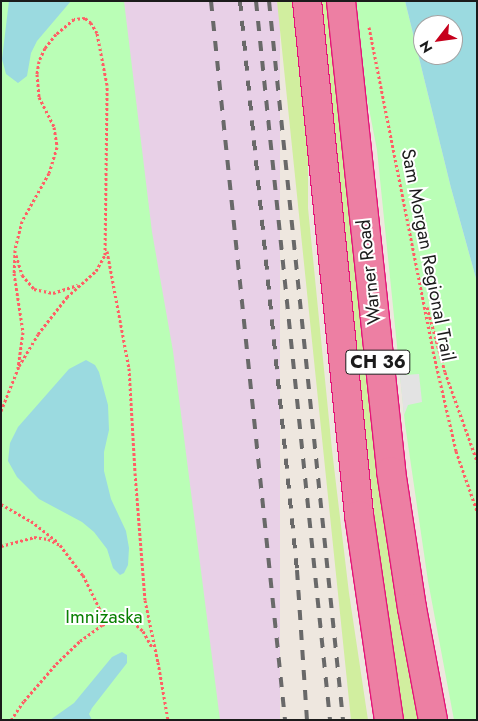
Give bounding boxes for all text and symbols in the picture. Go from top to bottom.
north arrow [413,15,463,65]
text: N [414,37,437,57]
street label: Sam Morgan Regional Trail [396,147,460,363]
street label: Warner Road [352,218,386,326]
road number: CH 36 [344,347,412,378]
park label: Imniżaska [65,606,143,628]

